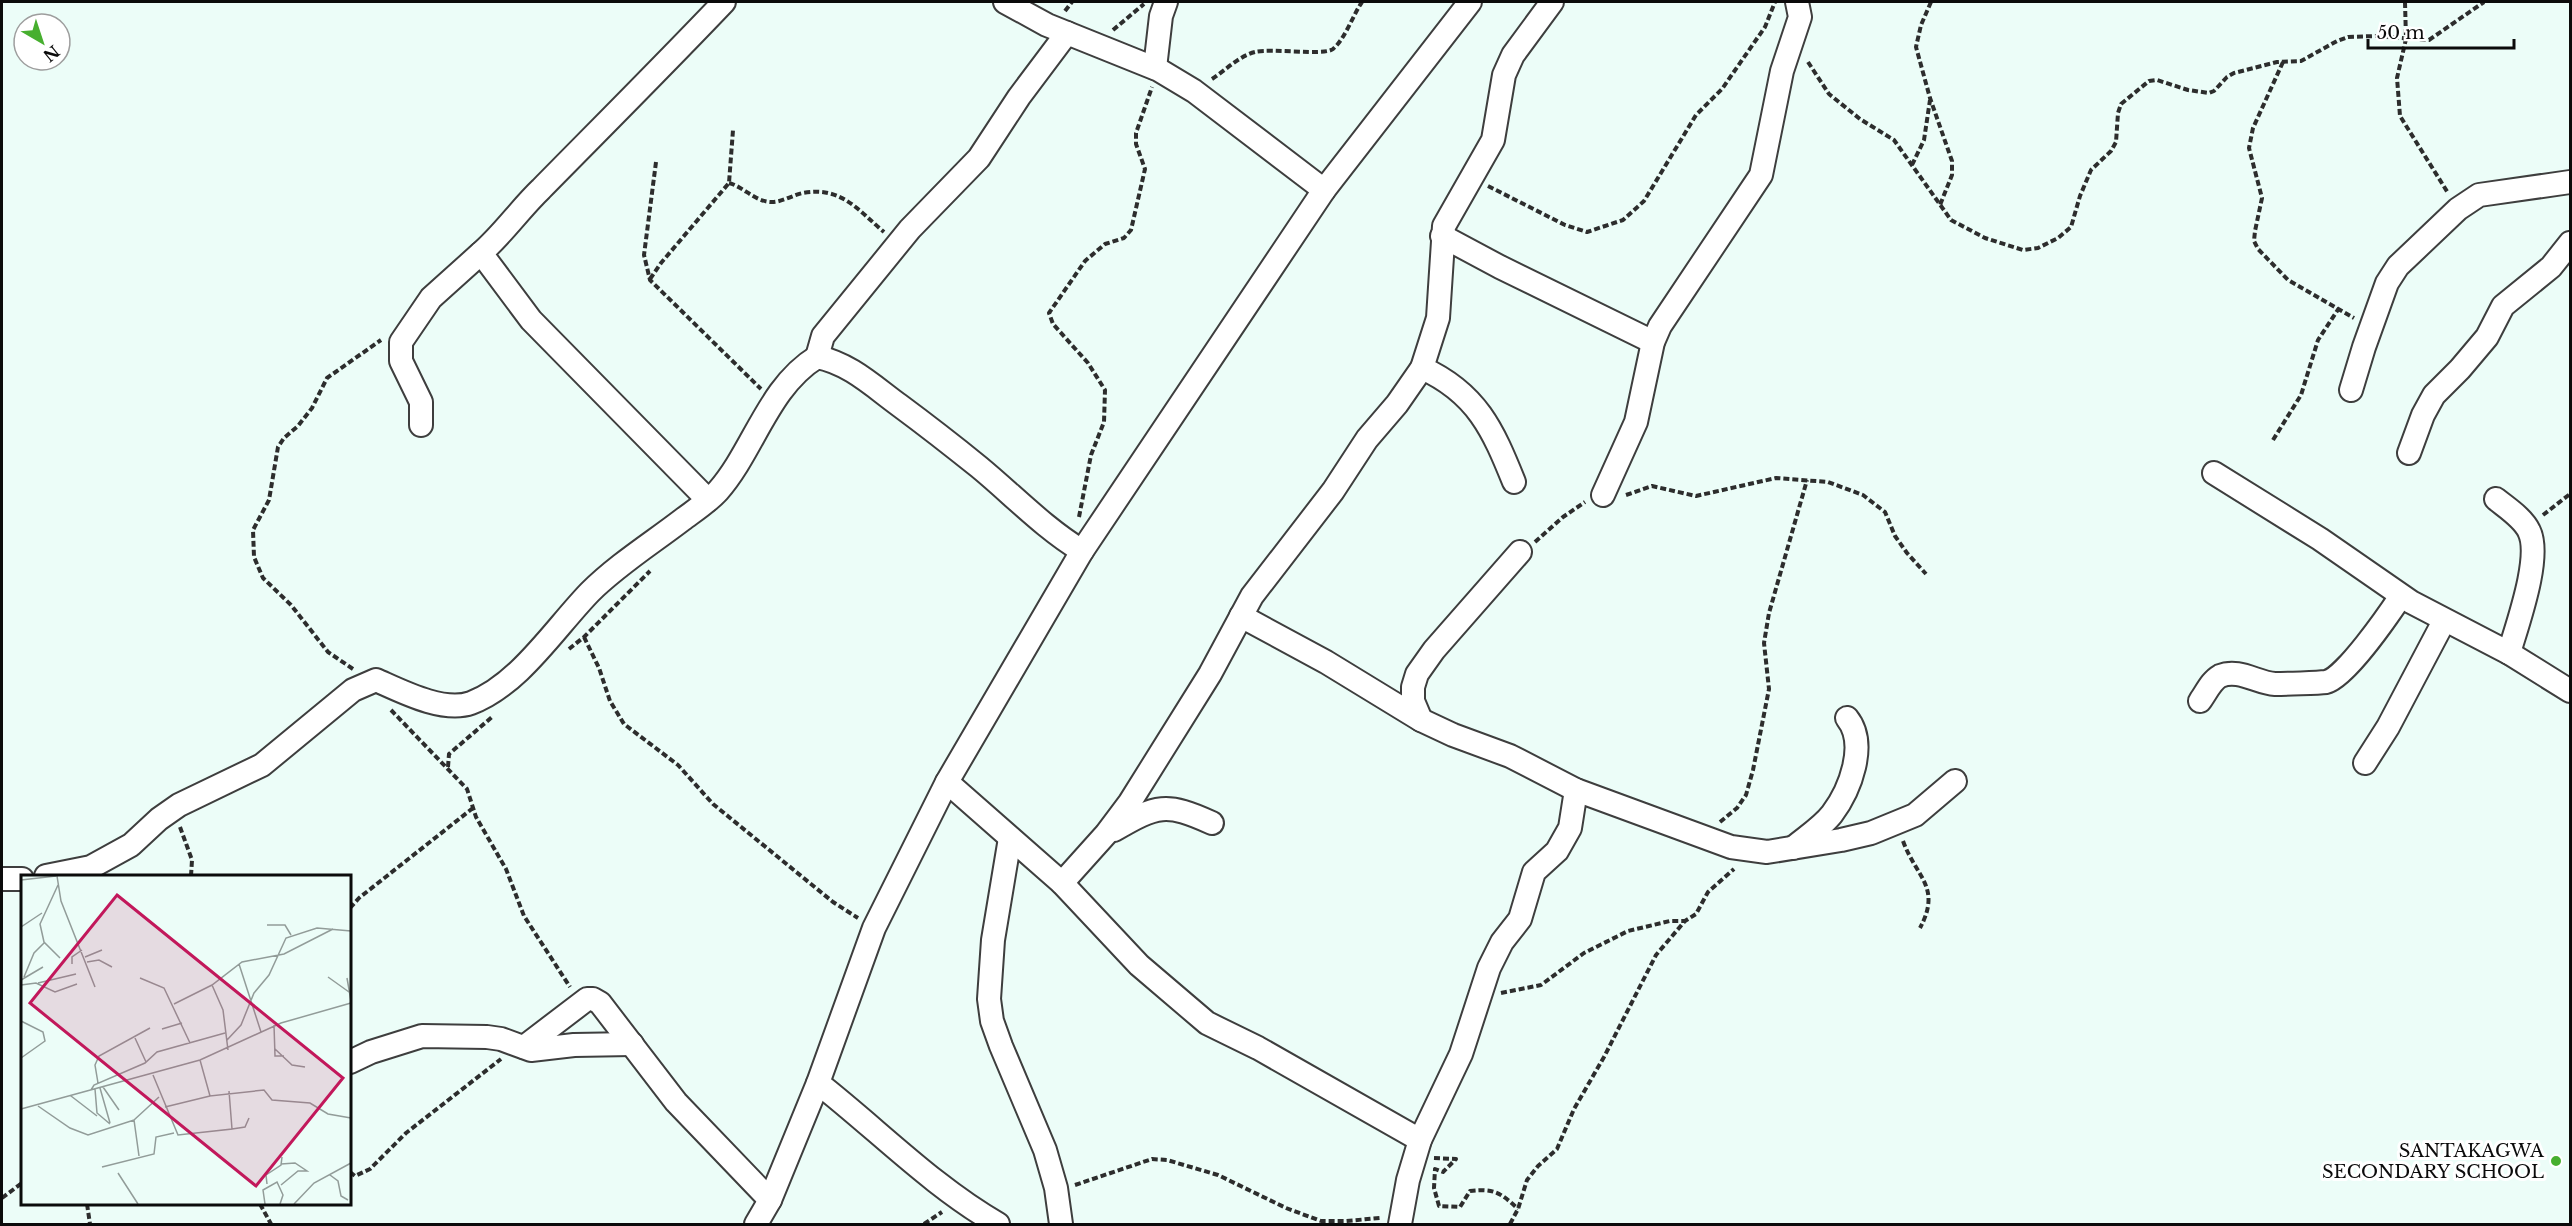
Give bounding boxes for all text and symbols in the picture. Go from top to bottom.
north arrow [12,12,72,72]
scale bar [2368,12,2514,50]
text: 50 m [2377,22,2425,44]
text: N [39,41,64,66]
inset map [21,875,351,1205]
place label: SANTAKAGWA SECONDARY SCHOOL [2322,1140,2545,1183]
marker: SANTAKAGWA SECONDARY SCHOOL [2549,1154,2563,1168]

